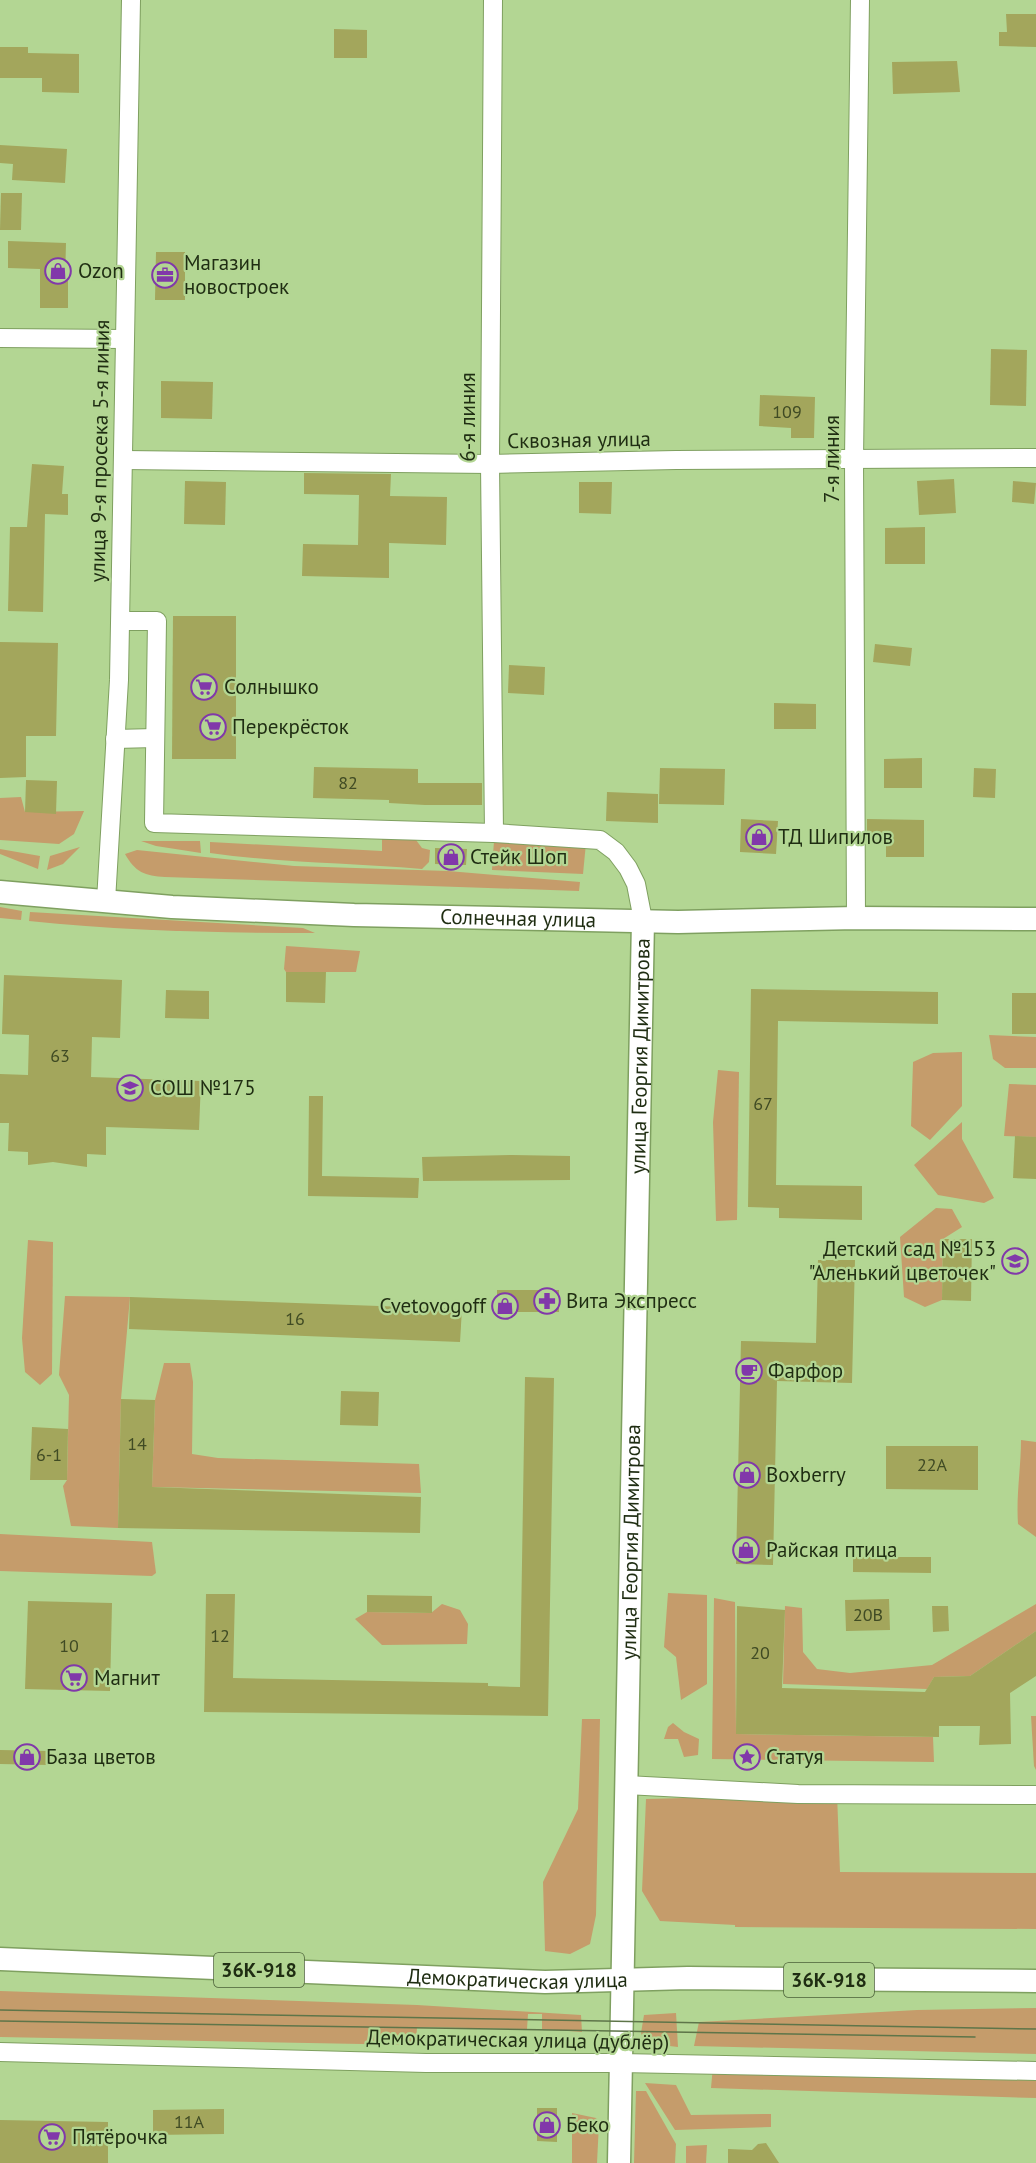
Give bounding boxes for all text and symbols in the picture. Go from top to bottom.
place label: Магазин новостроек [184,249,289,300]
shop icon: Ozon [43,256,73,286]
place label: Ozon [78,257,124,284]
office icon: Магазин новостроек [150,260,180,290]
street label: улица 9-я просека 5-я линия [84,319,115,583]
street label: 6-я линия [454,372,481,462]
house number: 109 [772,400,802,423]
street label: 7-я линия [818,415,845,503]
street label: Сквозная улица [507,425,651,454]
supermarket icon: Солнышко [189,672,219,702]
place label: Солнышко [224,673,319,700]
supermarket icon: Перекрёсток [198,712,228,742]
place label: Перекрёсток [232,713,349,740]
house number: 82 [338,771,358,794]
shop icon: ТД Шипилов [744,822,774,852]
place label: ТД Шипилов [778,823,893,850]
shop icon: Стейк Шоп [436,842,466,872]
place label: Стейк Шоп [470,843,567,870]
street label: Солнечная улица [440,903,596,933]
street label: улица Георгия Димитрова [624,938,656,1174]
house number: 63 [50,1044,70,1067]
school or university icon: СОШ №175 [115,1073,145,1103]
place label: СОШ №175 [150,1074,256,1101]
house number: 67 [753,1092,773,1115]
place label: Детский сад №153 "Аленький цветочек" [809,1235,996,1286]
school or university icon: Детский сад №153 "Аленький цветочек" [1000,1246,1030,1276]
pharmacy icon: Вита Экспресс [532,1286,562,1316]
place label: Вита Экспресс [566,1287,697,1314]
shop icon: Cvetovogoff [490,1291,520,1321]
place label: Cvetovogoff [380,1292,487,1319]
house number: 16 [285,1307,305,1330]
cafe icon: Фарфор [734,1356,764,1386]
place label: Фарфор [768,1357,843,1384]
street label: улица Георгия Димитрова [615,1424,646,1660]
house number: 14 [127,1432,147,1455]
house number: 6-1 [36,1443,62,1466]
house number: 22А [917,1453,948,1476]
shop icon: Boxberry [732,1460,762,1490]
place label: Boxberry [766,1461,846,1488]
shop icon: Райская птица [731,1535,761,1565]
place label: Райская птица [766,1536,897,1563]
house number: 20В [853,1603,883,1626]
house number: 12 [210,1624,230,1647]
house number: 10 [59,1634,79,1657]
house number: 20 [750,1641,770,1664]
supermarket icon: Магнит [59,1663,89,1693]
place label: Магнит [94,1664,161,1691]
shop icon: База цветов [12,1742,42,1772]
place icon: Статуя [732,1742,762,1772]
place label: База цветов [46,1743,156,1770]
place label: Статуя [766,1743,824,1770]
road number: 36К-918 [214,1953,304,1987]
street label: Демократическая улица [407,1962,628,1995]
road number: 36К-918 [784,1963,874,1997]
street label: Демократическая улица (дублёр) [366,2023,670,2056]
house number: 11А [174,2110,205,2133]
shop icon: Беко [532,2110,562,2140]
place label: Беко [566,2111,609,2138]
supermarket icon: Пятёрочка [37,2122,67,2152]
place label: Пятёрочка [72,2123,168,2150]

